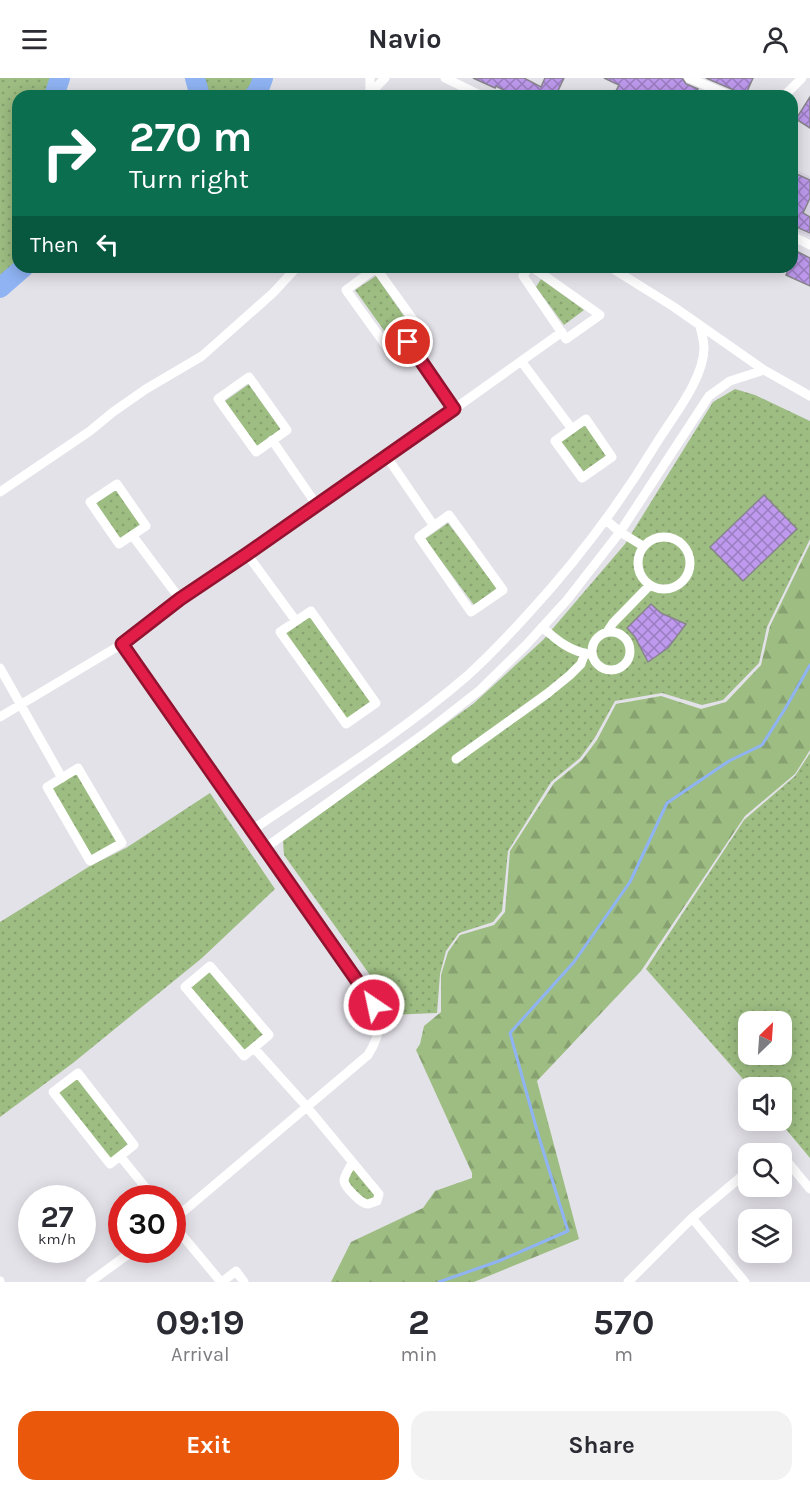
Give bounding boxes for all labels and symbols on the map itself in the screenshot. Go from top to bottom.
pin [382,316,433,367]
position arrow [342,973,406,1037]
north arrow [738,1011,792,1065]
speed limit sign: 30 [108,1185,186,1263]

